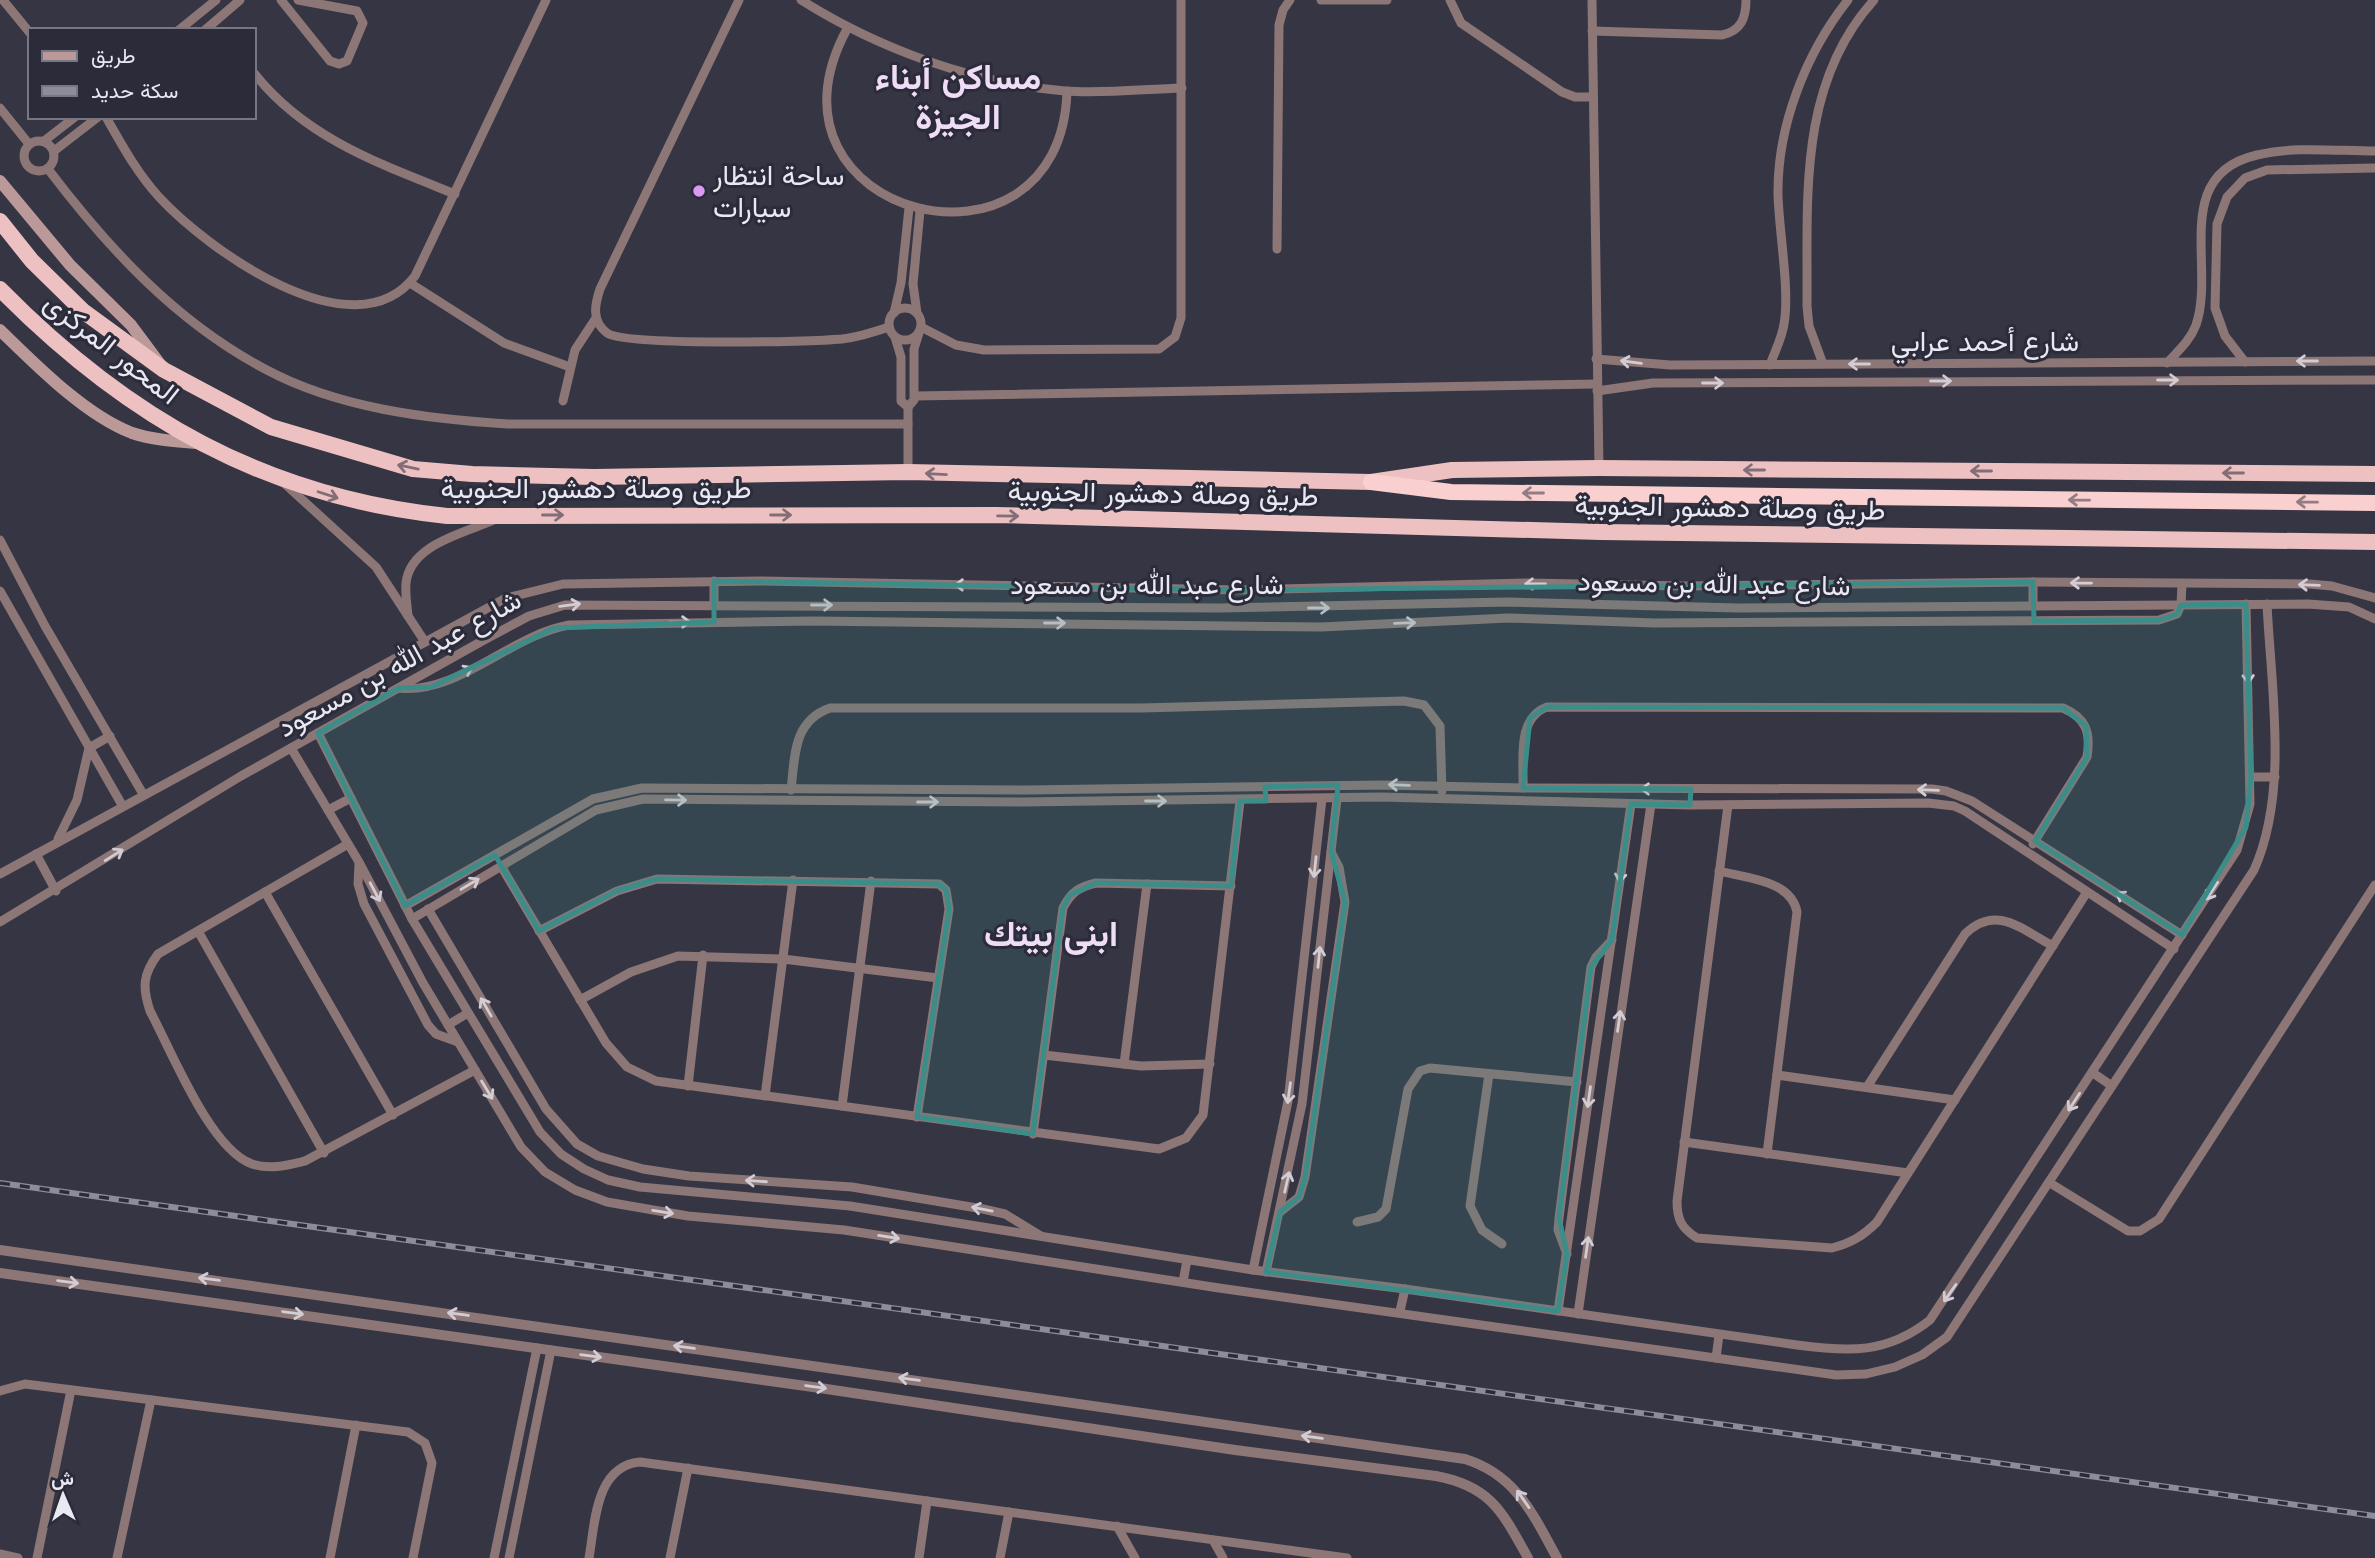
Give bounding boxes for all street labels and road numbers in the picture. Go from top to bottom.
street label: المحور المركزى [35,282,188,414]
street label: شارع أحمد عرابي [1891,321,2079,364]
street label: طريق وصلة دهشور الجنوبية [441,468,751,509]
street label: طريق وصلة دهشور الجنوبية [1007,470,1319,517]
street label: طريق وصلة دهشور الجنوبية [1574,484,1886,531]
street label: شارع عبد الله بن مسعود [1577,561,1851,606]
street label: شارع عبد الله بن مسعود [1010,564,1284,605]
street label: شارع عبد الله بن مسعود [270,579,529,748]

